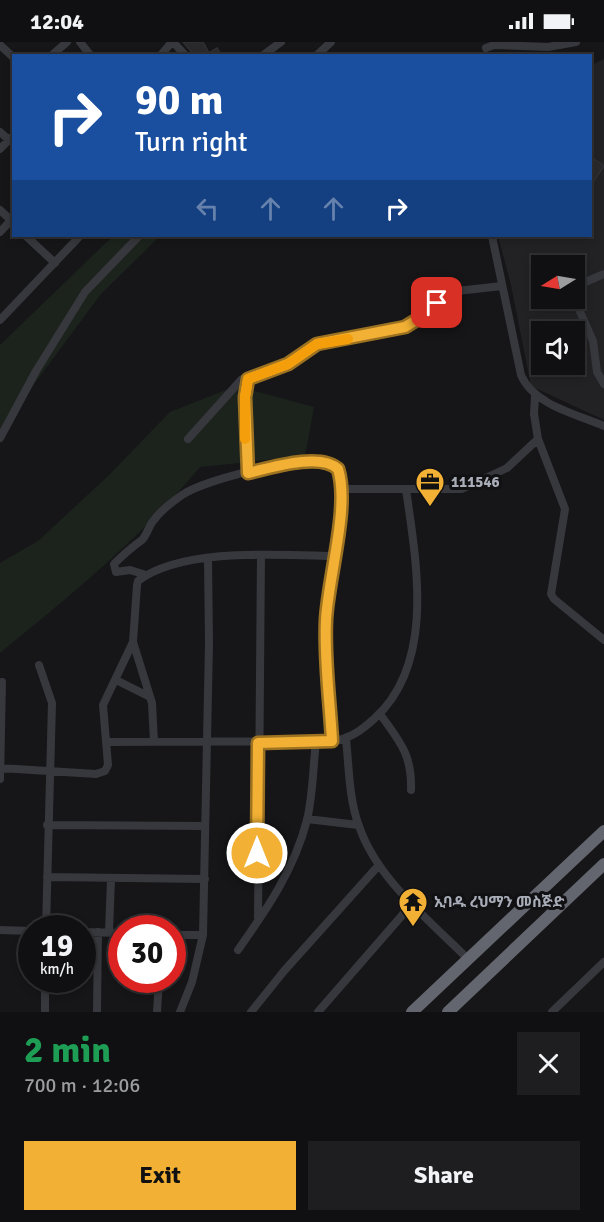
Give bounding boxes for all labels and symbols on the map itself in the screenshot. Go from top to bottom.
north arrow [531,255,585,309]
pin [411,277,462,328]
office icon: 111546 [414,466,446,508]
place label: 111546 [451,473,500,491]
position arrow [225,821,289,885]
temple icon: ኢባዱ ረህማን መስጅድ [397,886,429,928]
place label: ኢባዱ ረህማን መስጅድ [434,893,565,911]
speed limit sign: 30 [108,915,186,993]

